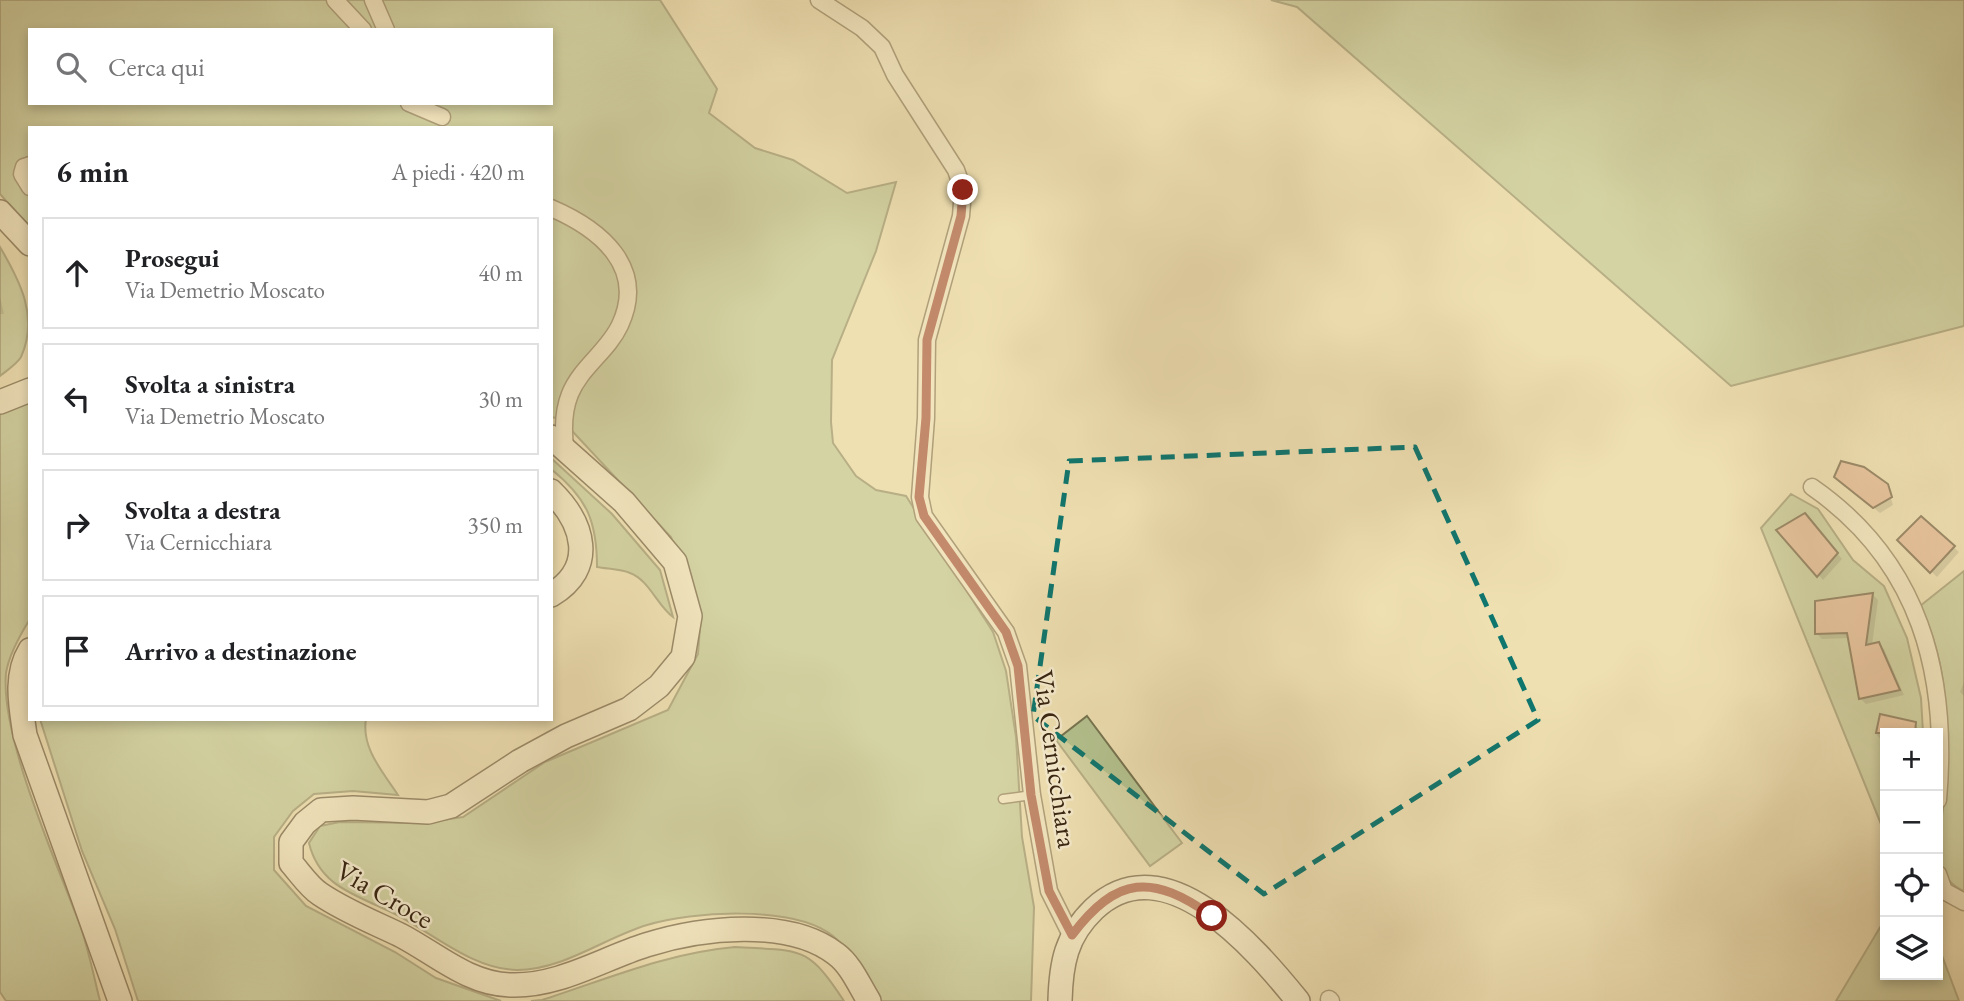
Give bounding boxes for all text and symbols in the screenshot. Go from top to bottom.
search box [28,28,553,105]
icon: search [52,48,90,86]
text: Cerca qui [108,50,205,84]
text: 6 min [56,152,129,191]
text: A piedi · 420 m [391,157,525,187]
route end [947,174,978,205]
text: Prosegui [125,241,220,275]
icon: ahead [58,254,96,292]
text: 40 m [478,258,523,288]
text: Via Demetrio Moscato [125,275,325,305]
text: Svolta a sinistra [125,367,295,401]
icon: left [58,380,96,418]
text: 30 m [478,384,523,414]
text: Via Demetrio Moscato [125,401,325,431]
text: Svolta a destra [125,493,281,527]
icon: right [58,506,96,544]
text: 350 m [467,510,523,540]
text: Via Cernicchiara [125,527,272,557]
icon: arrive [58,632,96,670]
text: Arrivo a destinazione [125,634,357,668]
street label: Via Cernicchiara [1026,668,1086,851]
map controls [1880,728,1943,980]
button: + [1880,728,1943,791]
button: − [1880,791,1943,854]
street label: Via Croce [330,852,440,936]
button: locate [1880,854,1943,917]
route start [1196,900,1227,931]
button: layers [1880,917,1943,980]

